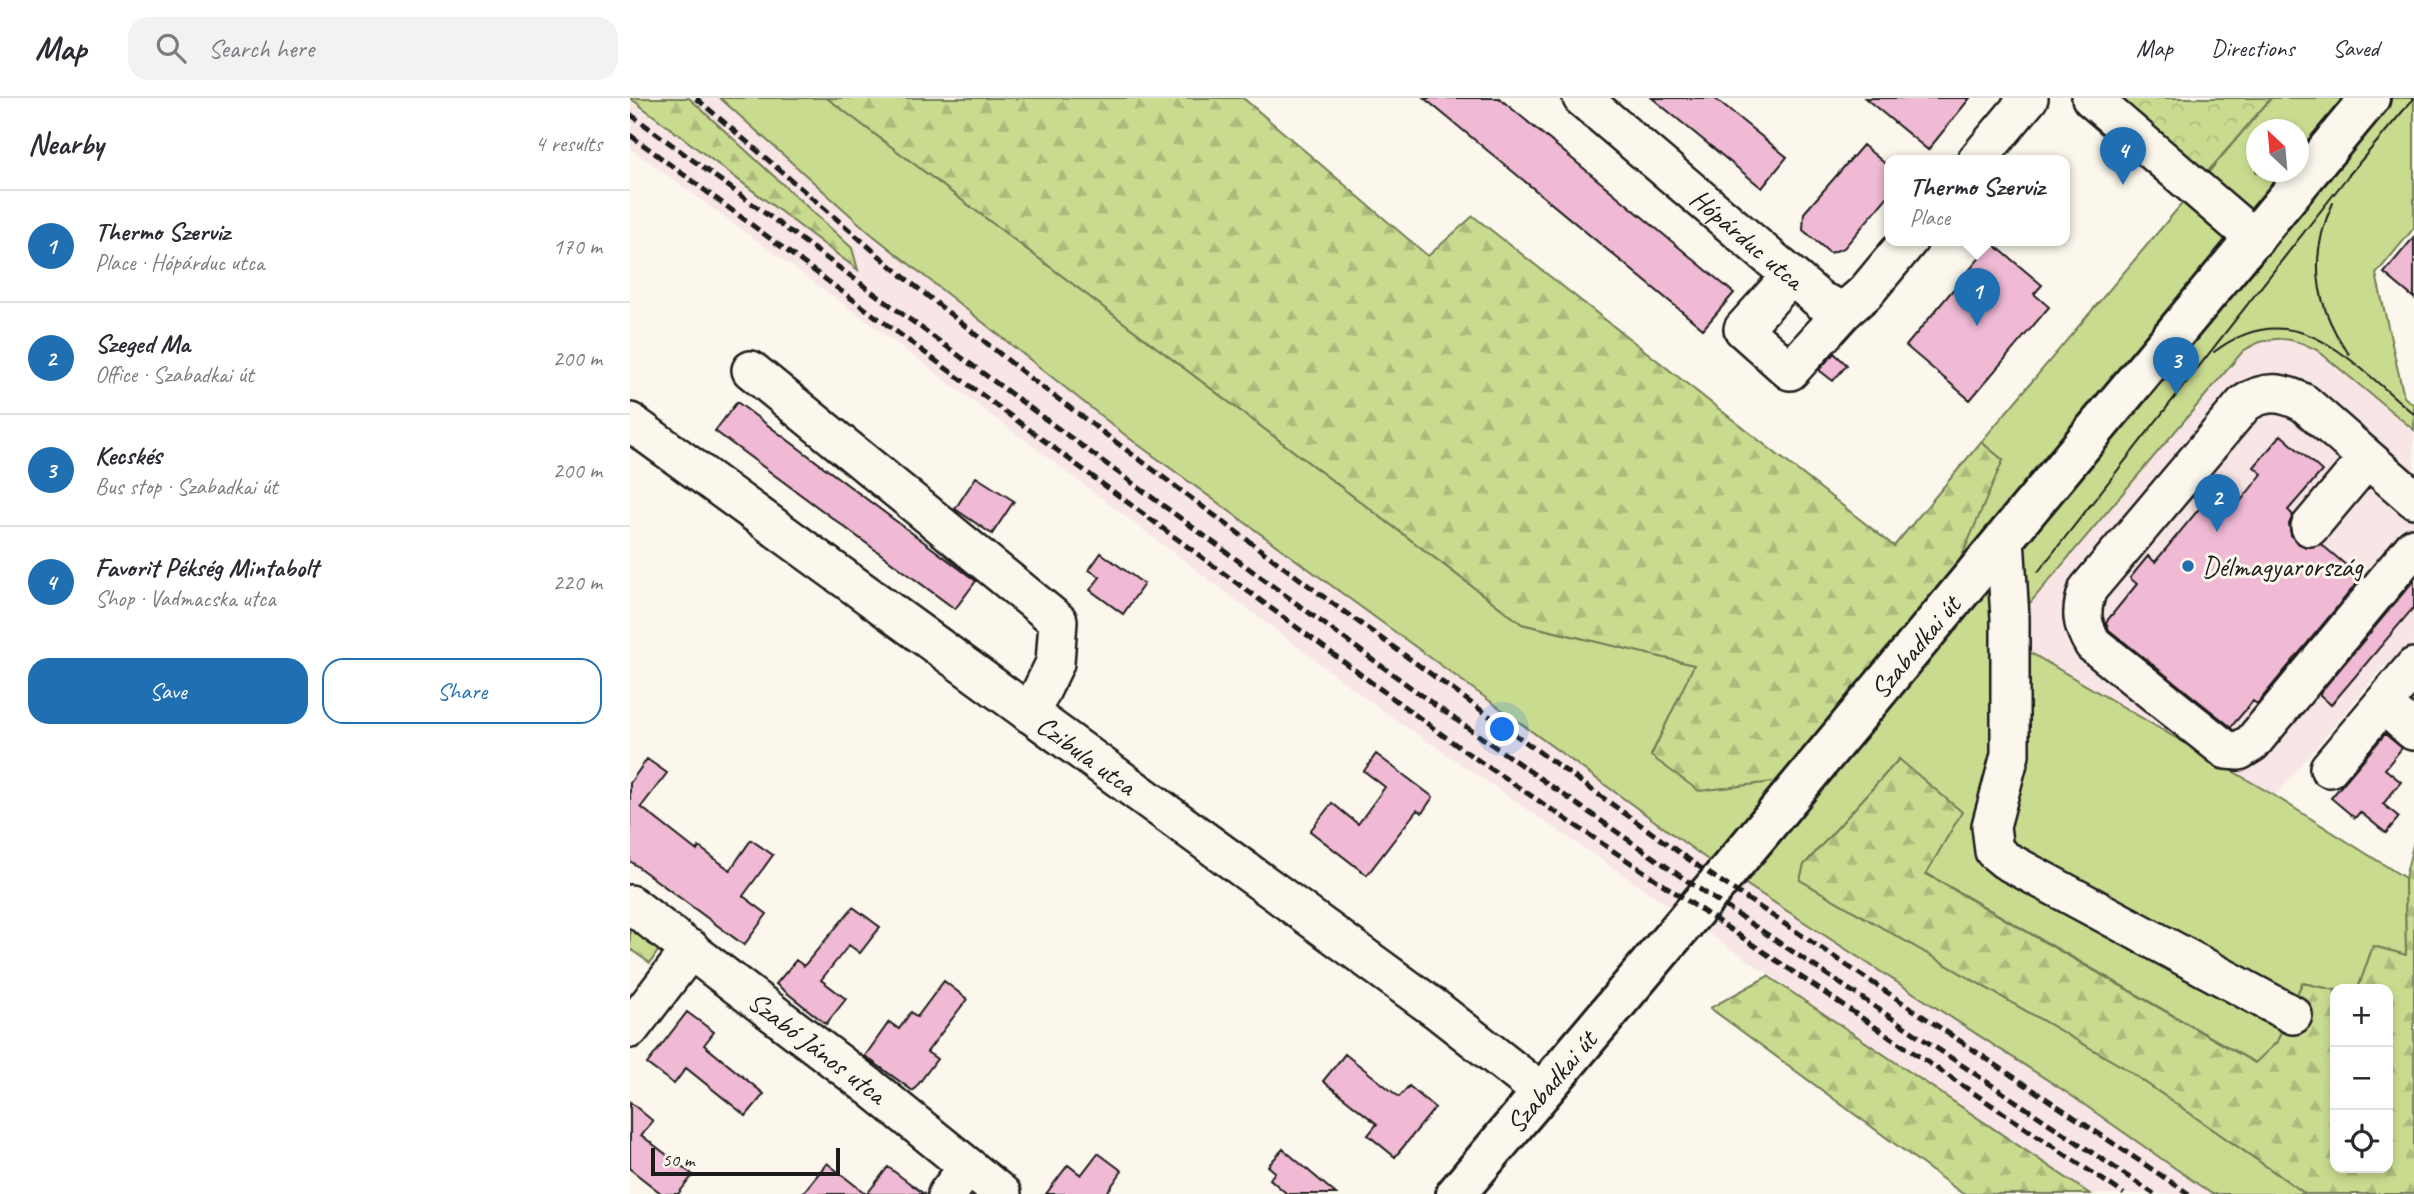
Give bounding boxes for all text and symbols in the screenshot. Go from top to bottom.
search box [128,17,618,80]
text: Map [35,27,86,69]
icon: search [152,29,190,67]
text: Search here [208,32,314,65]
text: Map [2136,33,2173,63]
text: Directions [2211,33,2294,63]
text: Saved [2332,33,2379,63]
north arrow [2246,119,2309,182]
text: Nearby [28,125,104,163]
pin: 4 [2100,127,2146,185]
text: 4 results [535,129,602,158]
popup [1884,155,2070,246]
text: Thermo Szerviz [1910,170,2044,203]
street label: Hópárduc utca [1683,180,1813,298]
text: Place [1910,203,1950,232]
text: Thermo Szerviz [95,215,230,248]
text: 1 [46,232,56,261]
text: 170 m [553,232,602,261]
text: Place · Hópárduc utca [95,248,264,277]
pin: 1 [1954,268,2000,326]
text: Szeged Ma [95,327,190,360]
pin: 3 [2153,337,2199,395]
text: 2 [46,344,56,373]
text: 200 m [553,344,602,373]
text: Office · Szabadkai út [95,360,254,389]
text: Kecskés [95,439,162,472]
text: 3 [46,456,56,485]
text: 200 m [553,456,602,485]
text: Bus stop · Szabadkai út [95,472,278,501]
pin: 2 [2194,474,2240,532]
place label: Délmagyarország [2202,549,2364,584]
text: Favorit Pékség Mintabolt [95,551,318,584]
marker: Délmagyarország [2180,558,2196,574]
text: 4 [46,568,56,597]
text: 220 m [553,568,602,597]
text: Shop · Vadmacska utca [95,584,275,613]
street label: Szabadkai út [1862,586,1969,705]
button: Save [28,658,308,724]
button: Share [322,658,602,724]
street label: Czibula utca [1030,707,1145,804]
your location [1485,712,1519,746]
street label: Szabó János utca [742,983,896,1113]
map controls [2330,984,2393,1173]
button: + [2330,984,2393,1047]
street label: Szabadkai út [1498,1021,1605,1140]
button: − [2330,1047,2393,1110]
button: locate [2330,1110,2393,1173]
scale bar [651,1145,840,1177]
text: 50 m [662,1148,694,1172]

